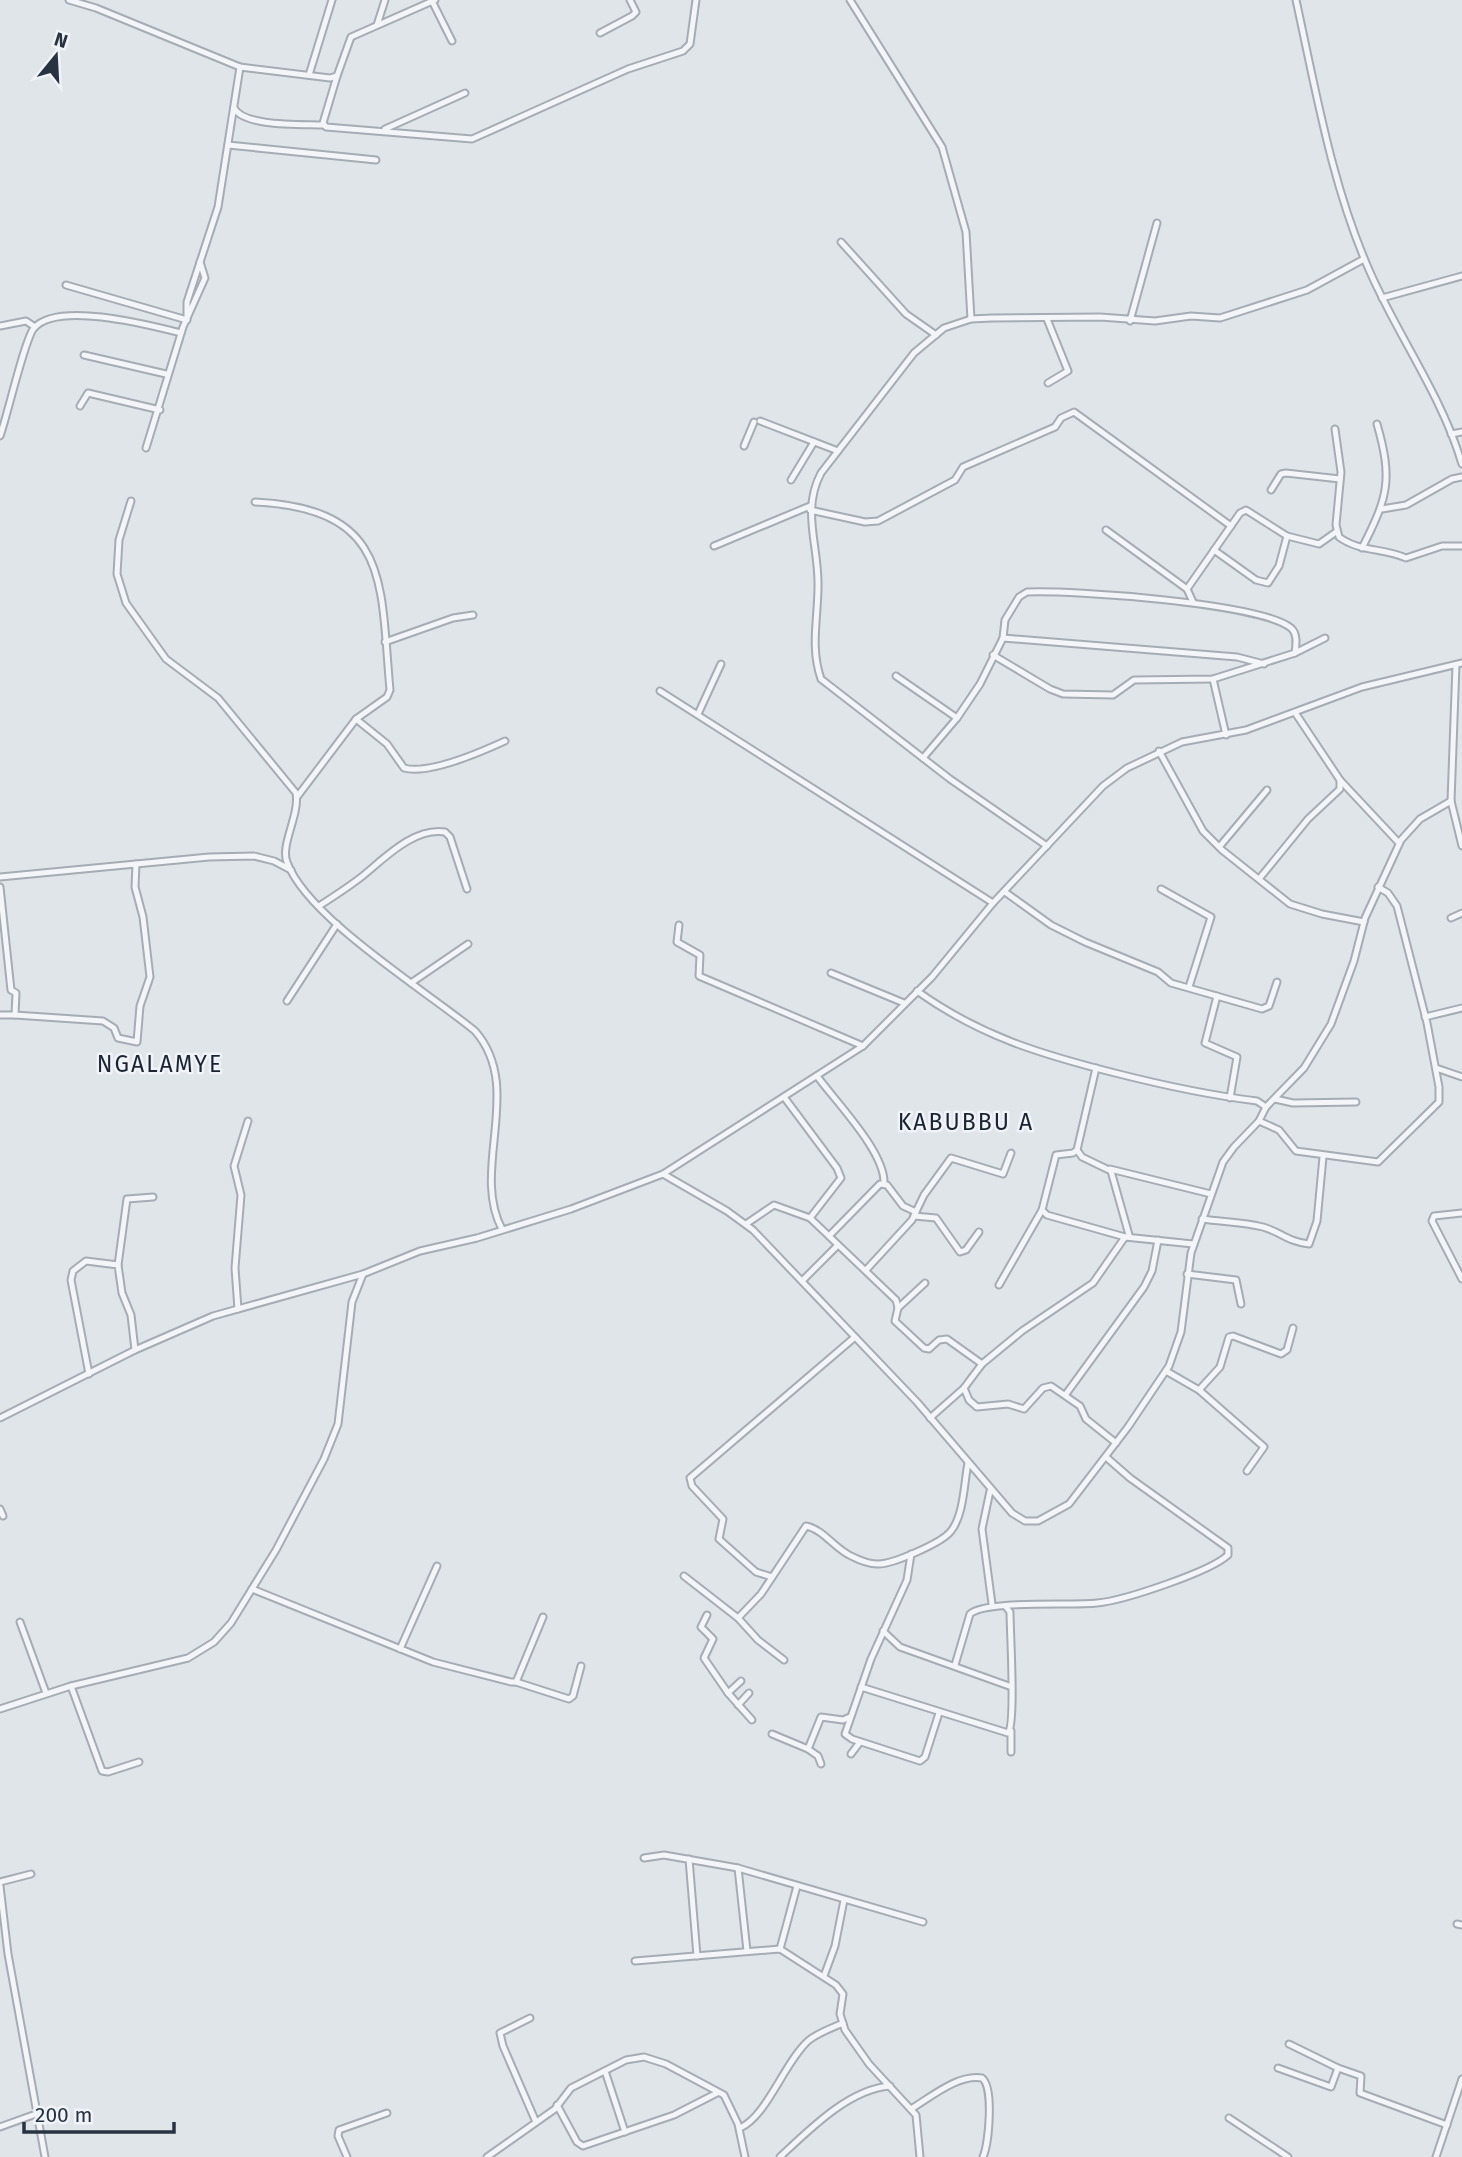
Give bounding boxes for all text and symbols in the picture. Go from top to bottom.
north arrow [21,21,91,91]
text: N [52,27,71,53]
district label: NGALAMYE [97,1050,223,1078]
district label: KABUBBU A [898,1108,1034,1136]
scale bar [24,2090,175,2134]
text: 200 m [35,2102,92,2128]

